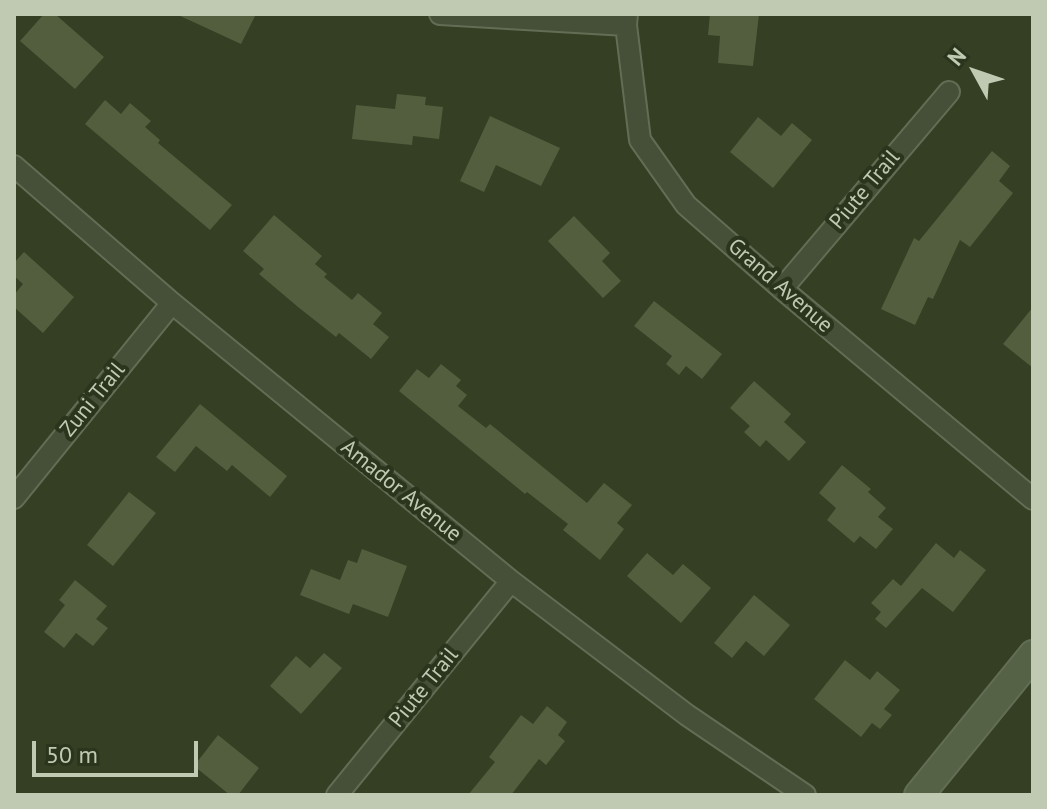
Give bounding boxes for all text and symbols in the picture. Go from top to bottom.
north arrow [935,32,1015,112]
text: N [941,42,972,71]
street label: Piute Trail [824,145,906,235]
street label: Grand Avenue [722,233,838,339]
street label: Zuni Trail [55,358,131,442]
street label: Amador Avenue [335,434,467,548]
street label: Piute Trail [384,643,464,733]
scale bar [36,725,202,775]
text: 50 m [46,739,98,770]

